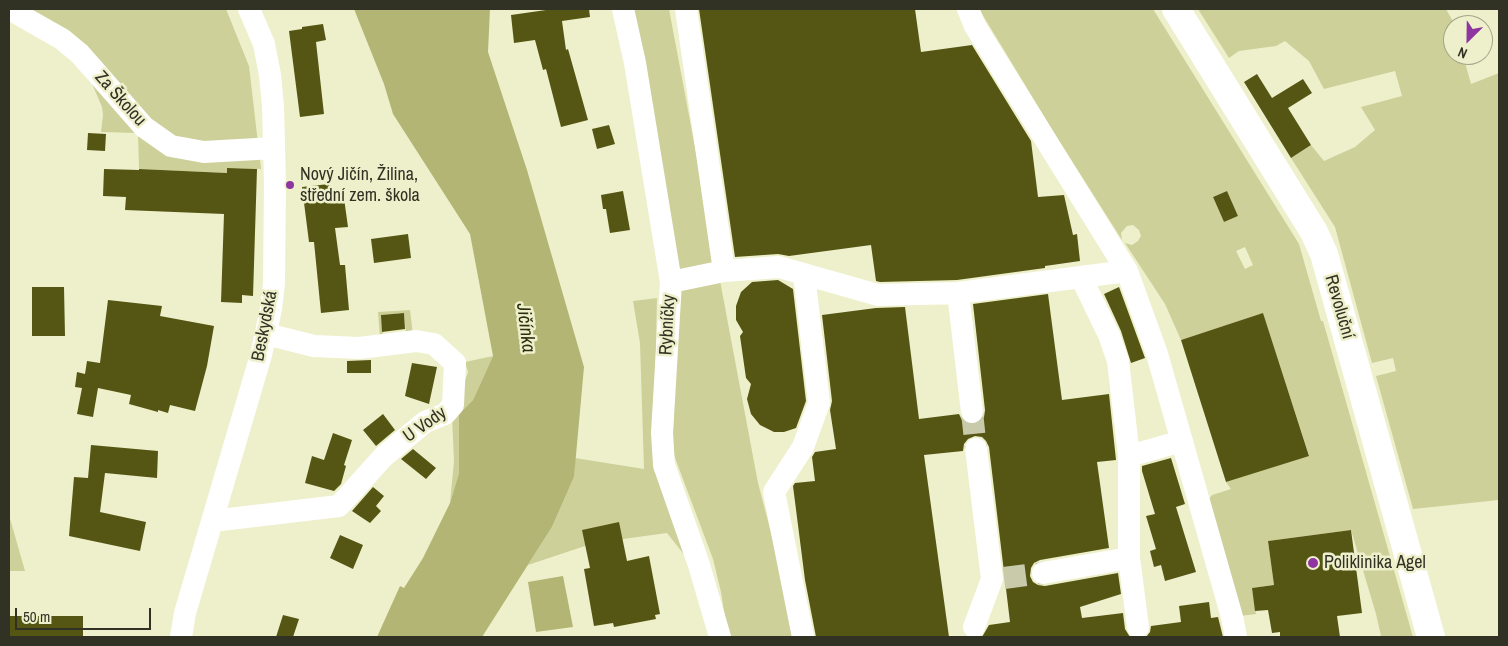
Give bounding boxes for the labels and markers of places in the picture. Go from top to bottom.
place label: Nový Jičín, Žilina, střední zem. škola [300,164,420,206]
marker: Nový Jičín, Žilina, střední zem. škola [284,179,296,191]
place label: Poliklinika Agel [1324,552,1426,574]
marker: Poliklinika Agel [1306,556,1320,570]

